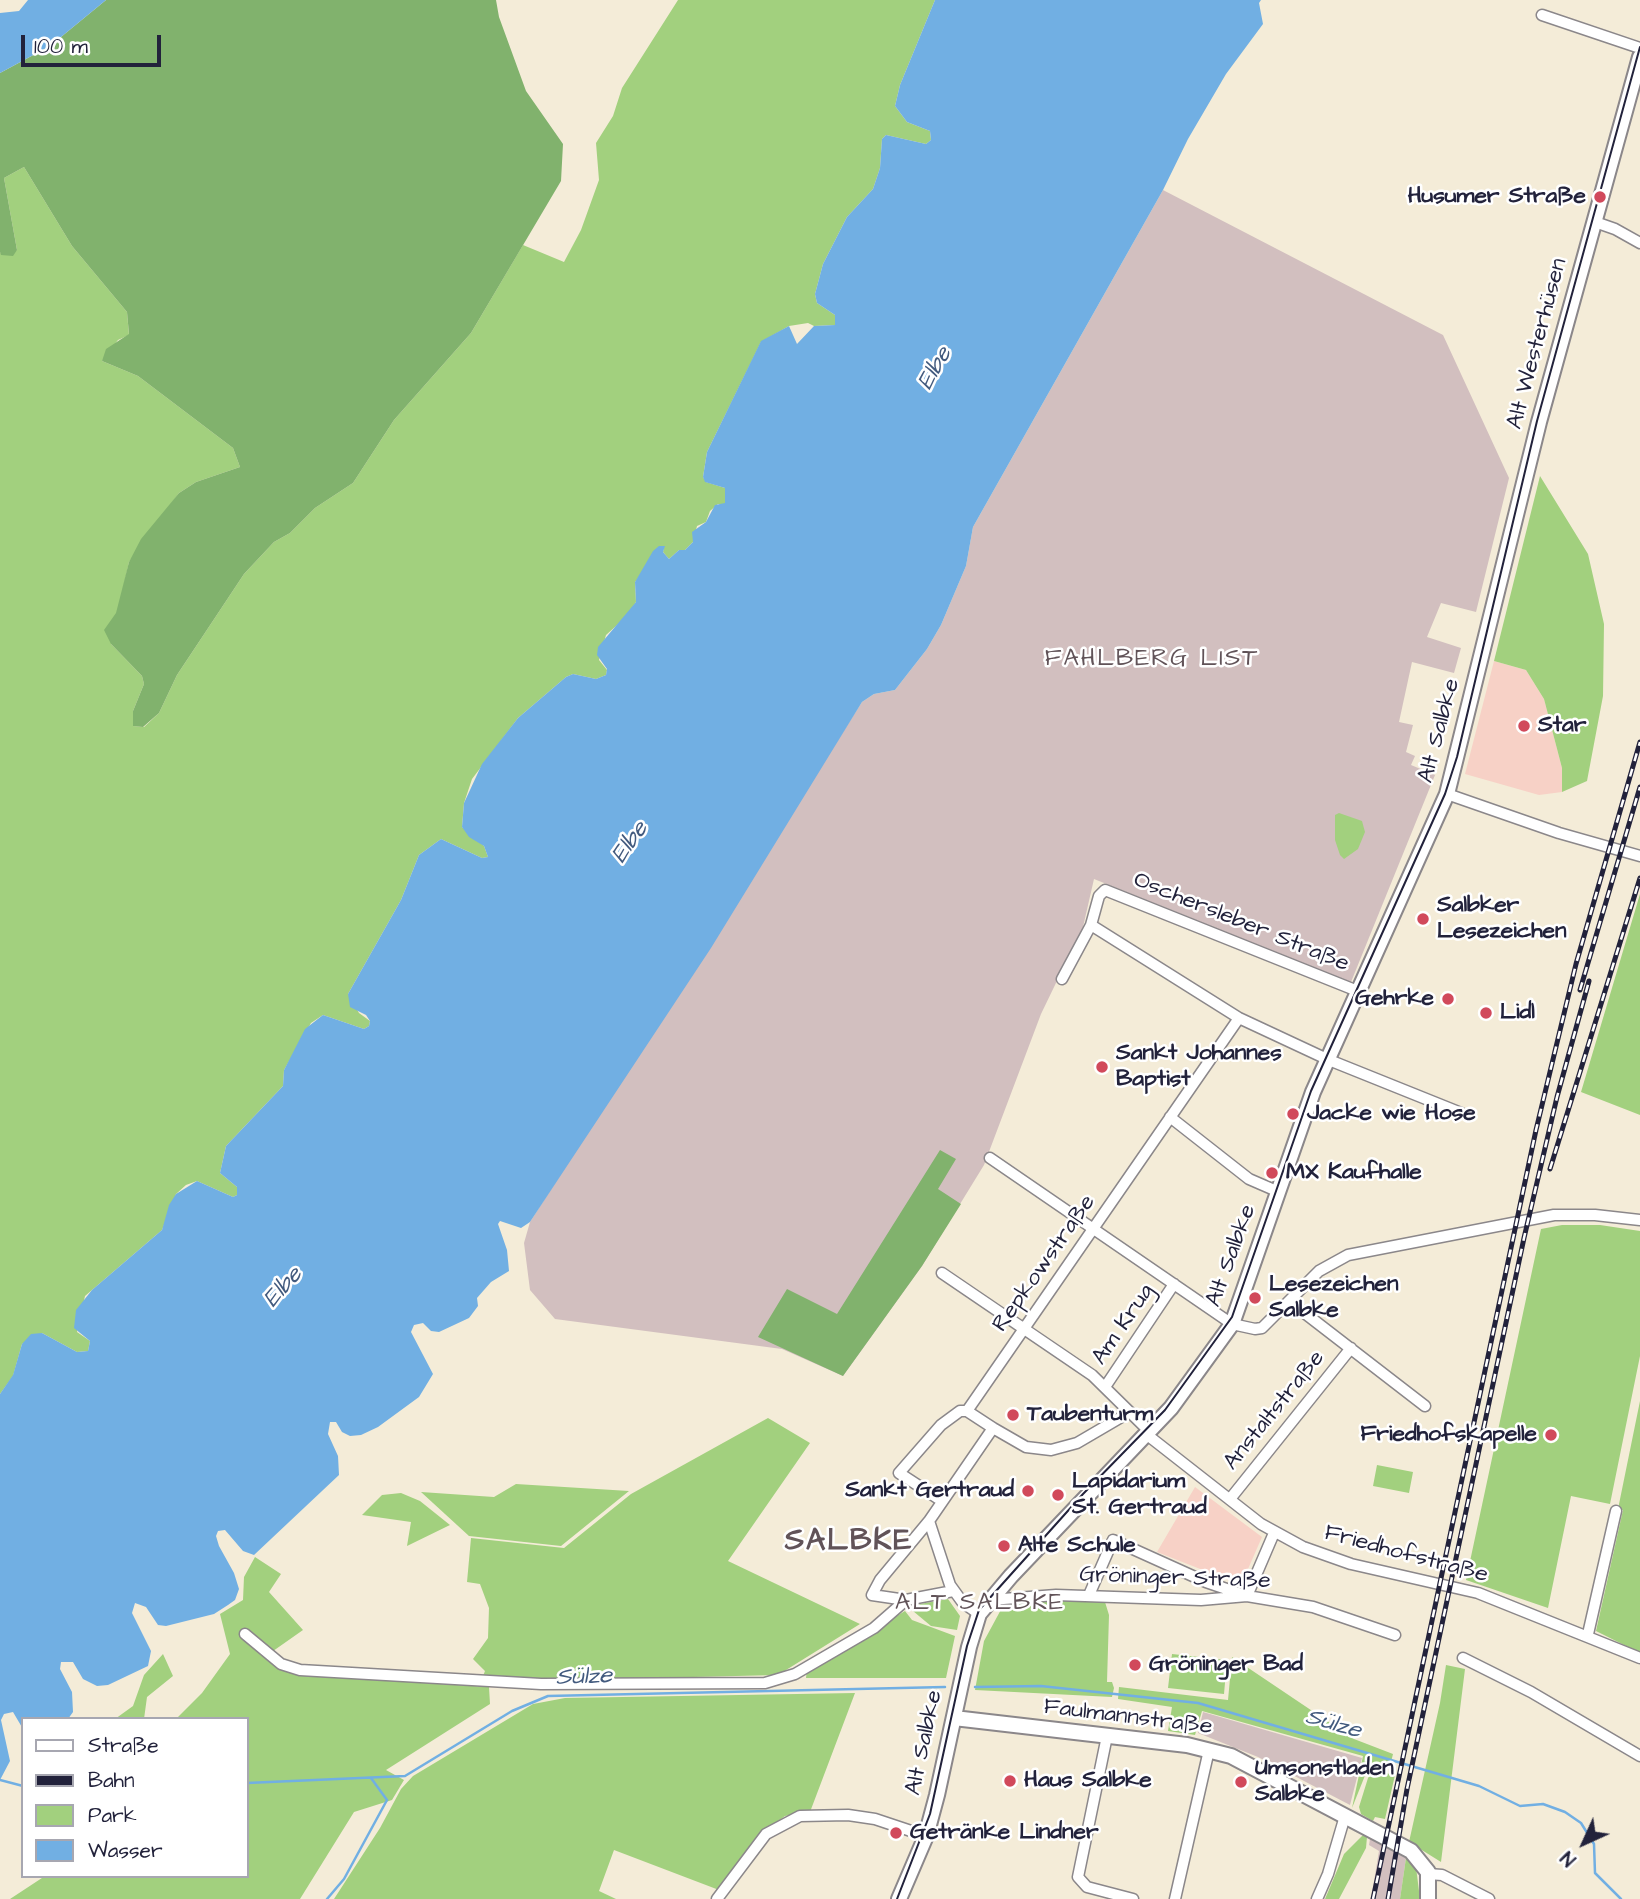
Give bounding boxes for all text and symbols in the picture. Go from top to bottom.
scale bar [24,21,164,65]
text: 100 m [34,32,88,61]
place label: Husumer Straße [1408,183,1586,211]
marker: Husumer Straße [1592,189,1608,205]
street label: Alt Westerhüsen [1502,256,1574,432]
water label: Elbe [912,343,960,395]
district label: FAHLBERG LIST [1046,646,1258,674]
street label: Alt Salbke [1413,676,1467,786]
place label: Star [1538,712,1586,740]
marker: Star [1516,718,1532,734]
water label: Elbe [606,817,656,869]
street label: Oschersleber Straße [1129,867,1353,979]
place label: Salbker Lesezeichen [1437,892,1567,946]
marker: Salbker Lesezeichen [1415,911,1431,927]
place label: Gehrke [1355,985,1434,1013]
marker: Gehrke [1440,991,1456,1007]
place label: Lidl [1500,999,1535,1027]
marker: Lidl [1478,1005,1494,1021]
place label: Sankt Johannes Baptist [1116,1040,1282,1094]
marker: Sankt Johannes Baptist [1094,1059,1110,1075]
place label: Jacke wie Hose [1307,1100,1476,1128]
marker: Jacke wie Hose [1285,1106,1301,1122]
place label: MX Kaufhalle [1286,1159,1422,1187]
marker: MX Kaufhalle [1264,1165,1280,1181]
street label: Repkowstraße [987,1190,1103,1338]
street label: Alt Salbke [1201,1201,1263,1311]
water label: Elbe [258,1262,310,1314]
place label: Lesezeichen Salbke [1269,1271,1399,1325]
street label: Am Krug [1087,1279,1161,1371]
marker: Lesezeichen Salbke [1247,1290,1263,1306]
street label: Anstaltstraße [1218,1346,1332,1476]
place label: Taubenturm [1027,1401,1153,1429]
marker: Taubenturm [1005,1407,1021,1423]
place label: Friedhofskapelle [1360,1421,1537,1449]
marker: Friedhofskapelle [1543,1427,1559,1443]
place label: Lapidarium St. Gertraud [1072,1468,1207,1522]
place label: Sankt Gertraud [845,1477,1014,1505]
marker: Sankt Gertraud [1020,1483,1036,1499]
marker: Lapidarium St. Gertraud [1050,1487,1066,1503]
street label: Friedhofstraße [1321,1520,1491,1590]
district label: SALBKE [785,1525,913,1561]
place label: Alte Schule [1018,1532,1136,1560]
marker: Alte Schule [996,1538,1012,1554]
street label: Gröninger Straße [1079,1562,1271,1596]
district label: ALT SALBKE [896,1590,1064,1618]
place label: Gröninger Bad [1149,1651,1303,1679]
marker: Gröninger Bad [1127,1657,1143,1673]
water label: Sülze [555,1663,613,1693]
street label: Alt Salbke [900,1688,950,1798]
street label: Faulmannstraße [1042,1694,1214,1742]
water label: Sülze [1302,1703,1364,1747]
legend [21,1717,248,1878]
text: Straße [88,1731,159,1760]
place label: Umsonstladen Salbke [1255,1755,1394,1809]
text: Bahn [88,1766,135,1795]
place label: Haus Salbke [1024,1767,1152,1795]
marker: Haus Salbke [1002,1773,1018,1789]
marker: Umsonstladen Salbke [1233,1774,1249,1790]
text: Park [88,1801,137,1830]
north arrow [1549,1808,1619,1878]
place label: Getränke Lindner [910,1819,1099,1847]
marker: Getränke Lindner [888,1825,904,1841]
text: Wasser [88,1836,162,1865]
text: N [1555,1844,1583,1872]

